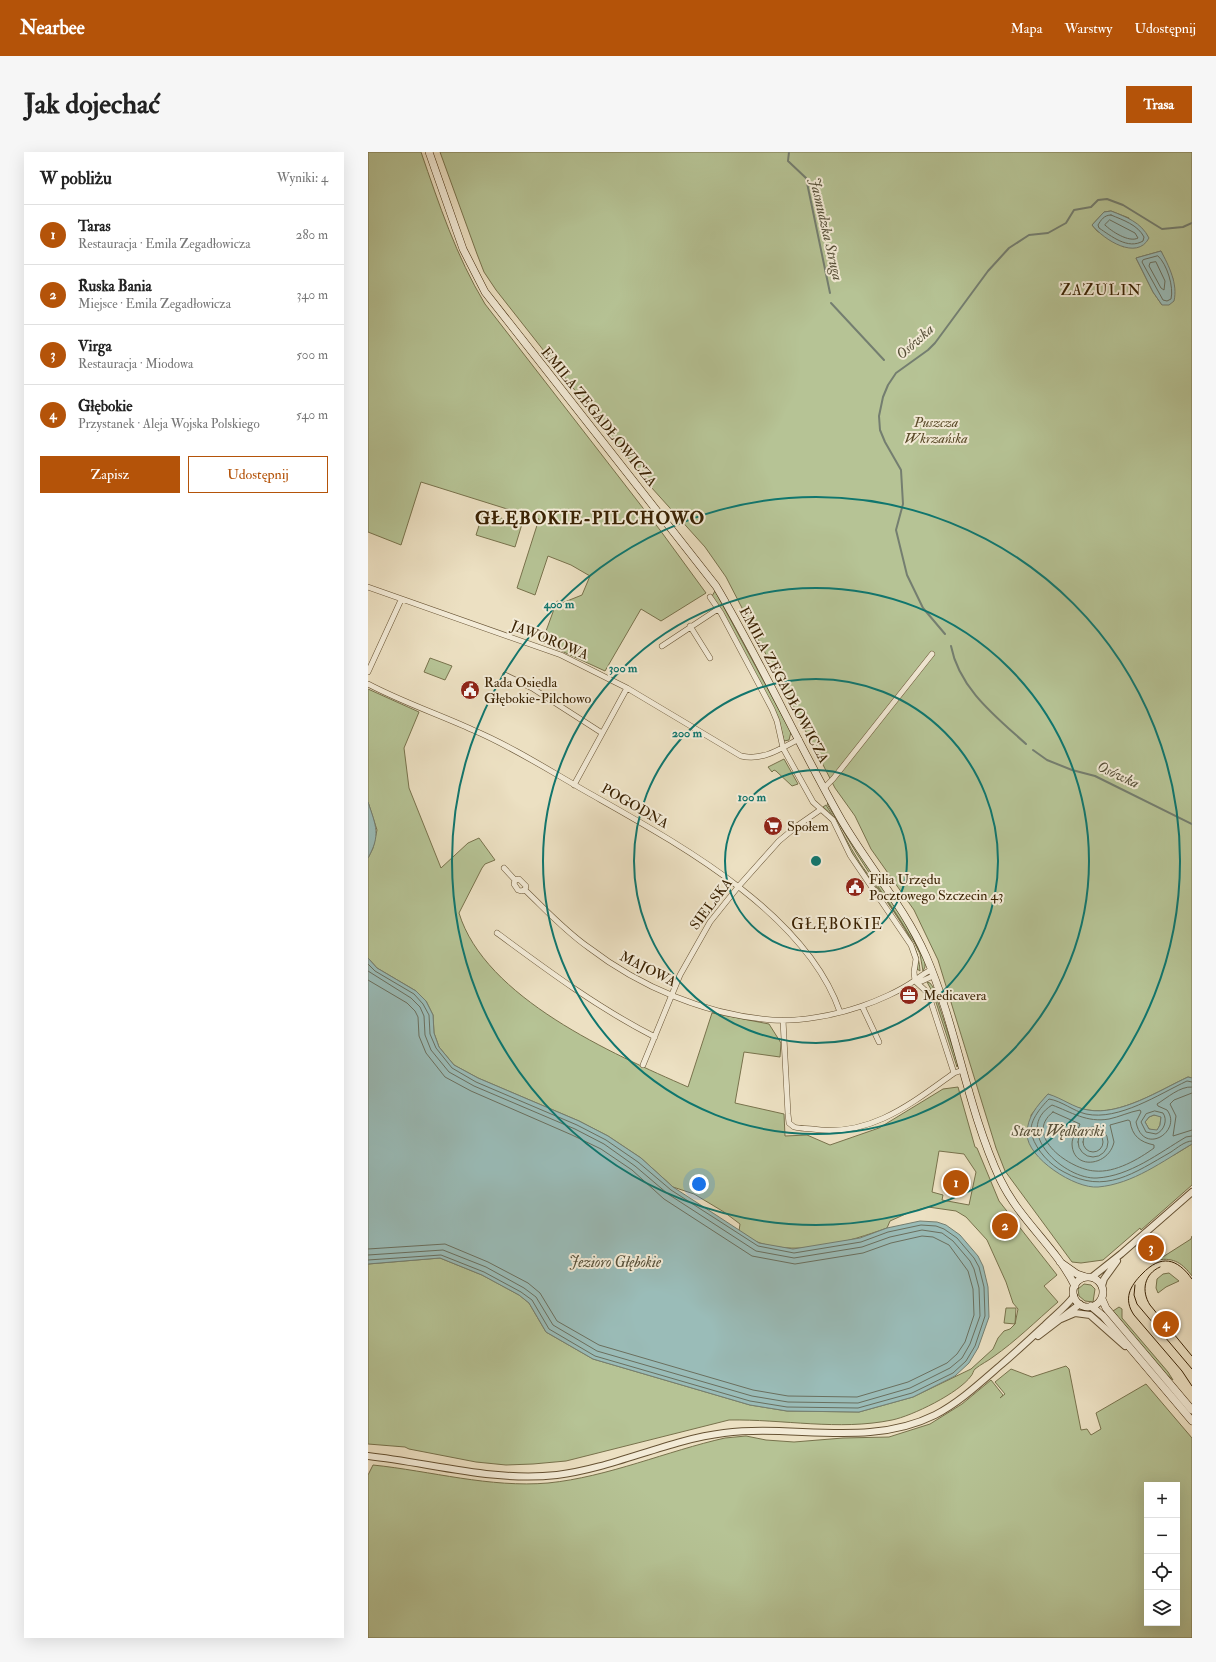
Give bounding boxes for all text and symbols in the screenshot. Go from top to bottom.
text: Nearbee [20,16,85,40]
text: Mapa [1010,20,1042,37]
text: Warstwy [1064,20,1113,37]
text: Udostępnij [1135,20,1196,37]
button: Trasa [1126,86,1192,123]
text: Jak dojechać [24,87,160,122]
text: W pobliżu [40,168,112,189]
text: Wyniki: 4 [277,170,328,186]
water label: Jasmudzka Struga [805,176,847,282]
text: Taras [78,217,111,236]
text: 1 [51,227,55,243]
text: 280 m [296,227,328,243]
text: Restauracja · Emila Zegadłowicza [78,236,251,252]
text: Ruska Bania [78,277,152,296]
district label: ZAZULIN [1060,281,1142,300]
text: 2 [50,287,56,303]
text: 340 m [297,287,328,303]
text: Miejsce · Emila Zegadłowicza [78,296,231,312]
water label: Osówka [892,320,938,364]
text: Virga [78,337,112,356]
street label: EMILA ZEGADŁOWICZA [537,344,661,490]
text: 3 [51,347,56,363]
text: 500 m [296,347,328,363]
text: Restauracja · Miodowa [78,356,193,372]
text: Głębokie [78,397,133,416]
text: 4 [49,407,57,423]
text: 540 m [296,407,328,423]
park label: Puszcza Wkrzańska [904,414,968,447]
text: Przystanek · Aleja Wojska Polskiego [78,416,260,432]
button: Zapisz [40,456,180,493]
button: Udostępnij [188,456,328,493]
district label: GŁĘBOKIE-PILCHOWO [475,507,705,530]
text: 400 m [543,597,575,612]
street label: EMILA ZEGADŁOWICZA [736,604,833,766]
street label: JAWOROWA [508,616,591,663]
text: 300 m [609,661,638,676]
place label: Rada Osiedla Głębokie-Pilchowo [484,674,591,707]
public building icon: Rada Osiedla Głębokie-Pilchowo [459,679,481,701]
text: 200 m [672,726,703,741]
water label: Osówka [1094,757,1142,793]
street label: POGODNA [598,780,672,832]
text: 100 m [738,790,767,805]
supermarket icon: Społem [762,815,784,837]
place label: Społem [787,818,829,836]
centre of rings [809,854,823,868]
place label: Filia Urzędu Pocztowego Szczecin 43 [869,871,1003,904]
street label: SIELSKA [686,875,736,933]
public building icon: Filia Urzędu Pocztowego Szczecin 43 [844,876,866,898]
district label: GŁĘBOKIE [791,915,883,934]
street label: MAJOWA [617,948,679,990]
office icon: Medicavera [898,984,920,1006]
place label: Medicavera [923,987,987,1004]
water label: Staw Wędkarski [1011,1122,1104,1141]
pin: 1 [943,1168,969,1198]
your location [689,1174,709,1194]
pin: 2 [992,1211,1018,1241]
pin: 3 [1138,1233,1164,1263]
water label: Jezioro Głębokie [569,1253,662,1272]
pin: 4 [1153,1309,1179,1339]
map controls [1144,1482,1180,1626]
button: + [1144,1482,1180,1518]
button: − [1144,1518,1180,1554]
button: locate [1144,1554,1180,1590]
button: layers [1144,1590,1180,1626]

